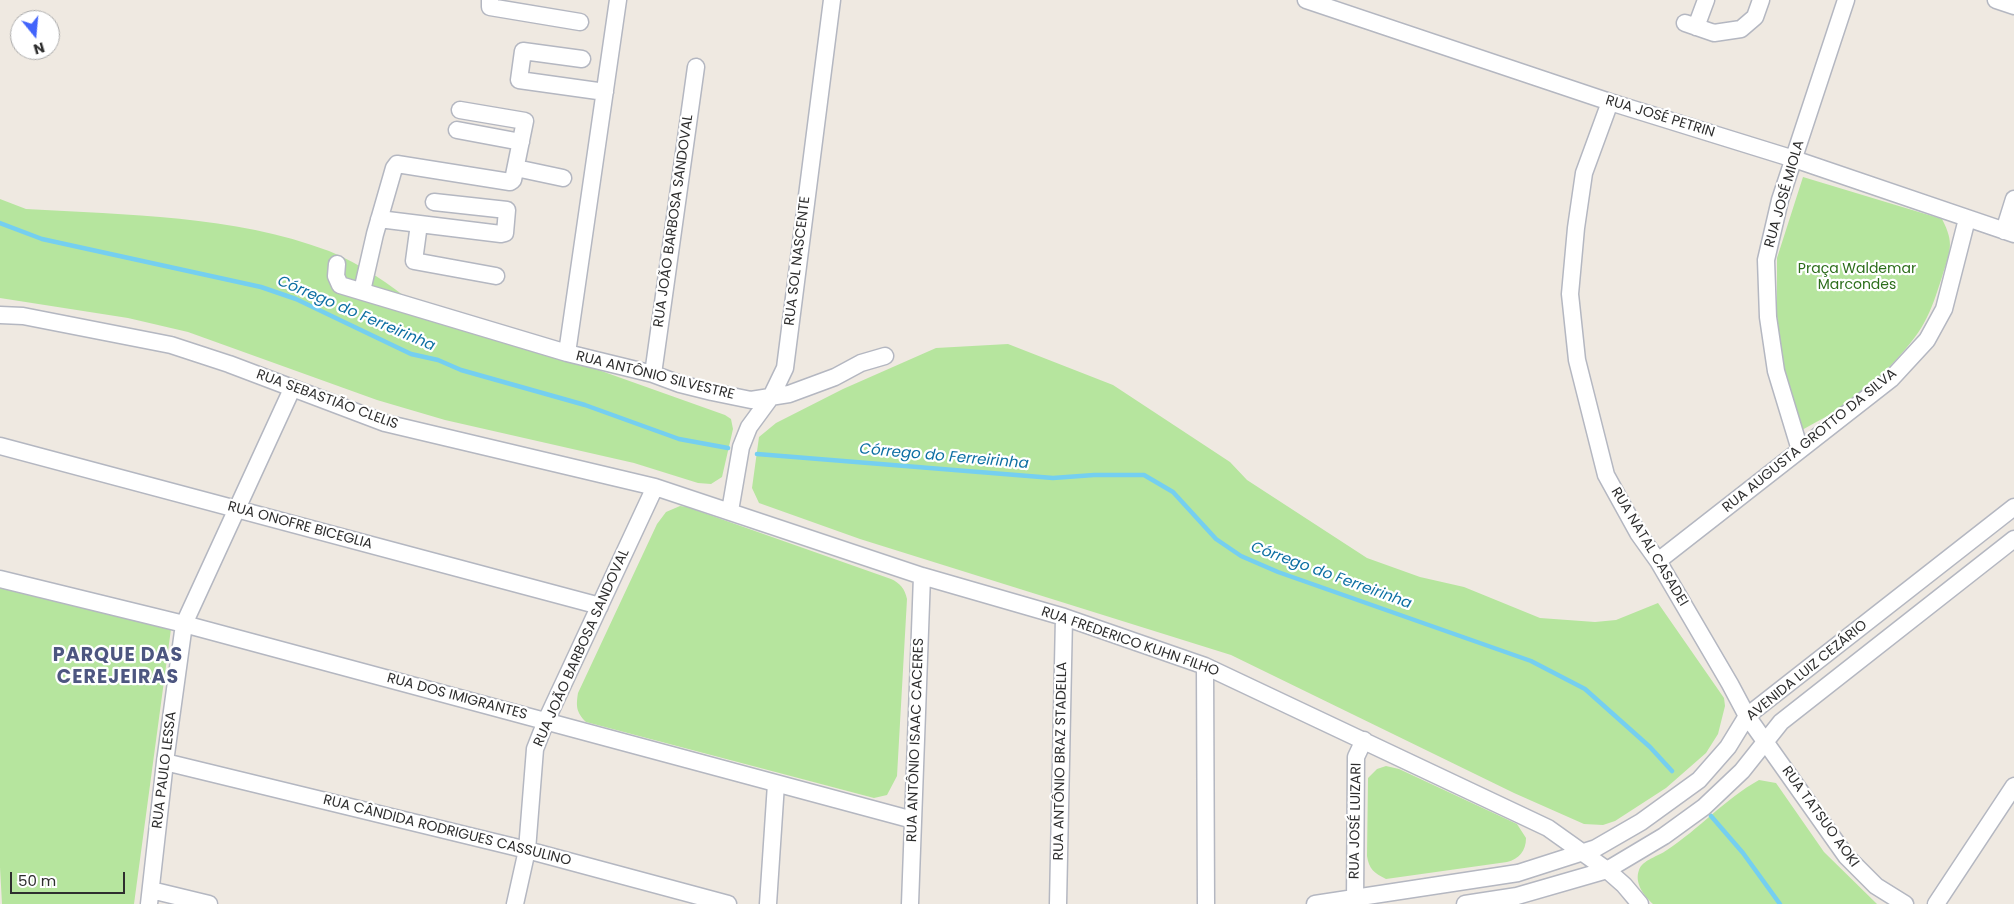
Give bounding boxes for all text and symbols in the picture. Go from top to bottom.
north arrow [10,10,60,60]
text: N [31,37,47,59]
street label: RUA JOSÉ PETRIN [1603,92,1717,142]
street label: RUA JOÃO BARBOSA SANDOVAL [651,114,697,328]
street label: RUA JOSÉ MIOLA [1762,138,1808,250]
street label: RUA SOL NASCENTE [782,195,814,327]
park label: Praça Waldemar Marcondes [1798,261,1916,294]
water label: Córrego do Ferreirinha [274,273,438,355]
street label: RUA ANTÔNIO SILVESTRE [574,348,736,404]
street label: RUA AUGUSTA GROTTO DA SILVA [1719,365,1901,517]
street label: RUA SEBASTIÃO CLELIS [254,367,400,433]
water label: Córrego do Ferreirinha [859,441,1029,473]
street label: RUA NATAL CASADEI [1607,485,1691,609]
street label: RUA ONOFRE BICEGLIA [226,499,374,553]
water label: Córrego do Ferreirinha [1248,539,1414,613]
street label: RUA JOÃO BARBOSA SANDOVAL [531,547,633,749]
street label: RUA FREDERICO KUHN FILHO [1039,604,1221,680]
street label: AVENIDA LUIZ CEZÁRIO [1743,617,1871,725]
street label: RUA ANTÔNIO ISAAC CACERES [904,638,928,842]
district label: PARQUE DAS CEREJEIRAS [52,645,184,689]
street label: RUA ANTÔNIO BRAZ STADELLA [1051,662,1071,860]
street label: RUA DOS IMIGRANTES [385,670,529,724]
street label: RUA PAULO LESSA [149,710,181,830]
street label: RUA JOSÉ LUIZARI [1347,763,1365,879]
street label: RUA TATSUO AOKI [1778,763,1862,871]
street label: RUA CÂNDIDA RODRIGUES CASSULINO [321,792,573,870]
scale bar [12,862,128,894]
text: 50 m [18,870,56,891]

